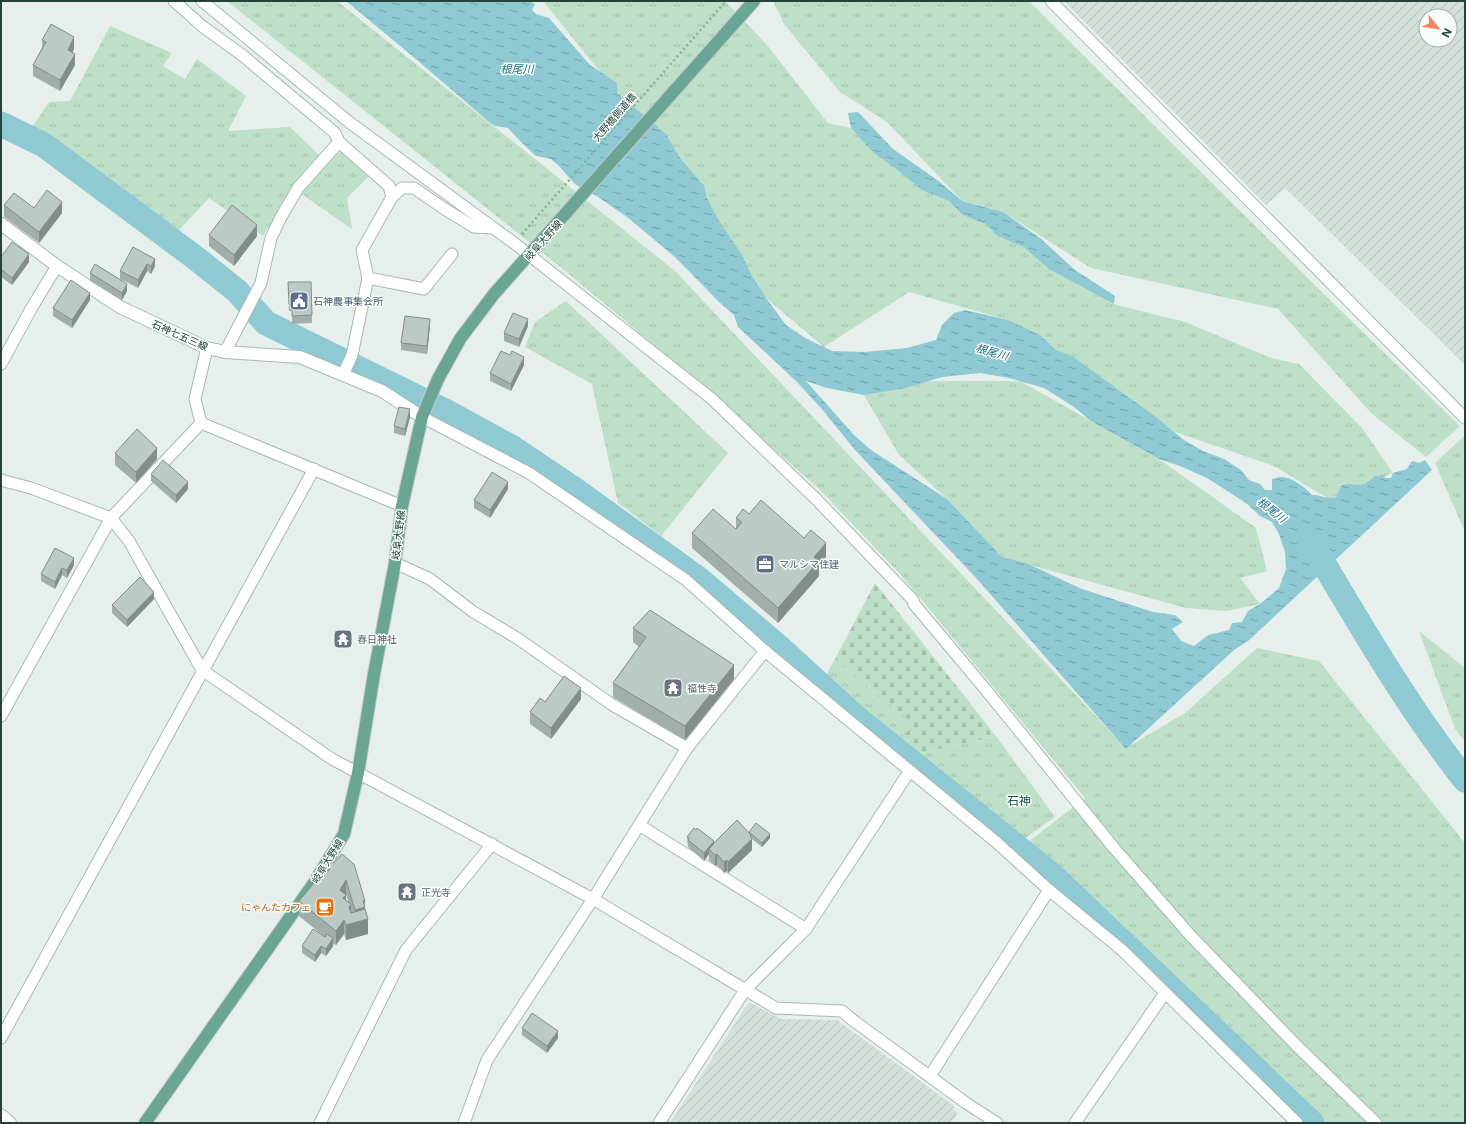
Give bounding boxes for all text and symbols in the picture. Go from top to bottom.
north arrow [1418,8,1458,48]
text: N [1439,26,1455,40]
water label: 根尾川 [501,62,534,76]
street label: 大野橋側道橋 [590,90,638,144]
street label: 岐阜大野線 [522,217,564,263]
public building icon: 石神農事集会所 [288,290,310,312]
place label: 石神農事集会所 [313,295,383,307]
street label: 石神七五三線 [150,317,210,353]
water label: 根尾川 [974,341,1011,364]
water label: 根尾川 [1255,494,1290,526]
street label: 岐阜大野線 [389,509,407,561]
office icon: マルシマ住建 [754,553,776,575]
place label: マルシマ住建 [779,558,839,570]
temple icon: 春日神社 [332,628,354,650]
place label: 春日神社 [357,633,397,645]
temple icon: 福性寺 [662,677,684,699]
place label: 福性寺 [687,682,717,694]
district label: 石神 [1007,793,1031,808]
street label: 岐阜大野線 [309,837,345,885]
temple icon: 正光寺 [396,881,418,903]
place label: 正光寺 [421,886,451,898]
cafe icon: にゃんたカフェ [314,896,336,918]
place label: にゃんたカフェ [241,901,311,913]

